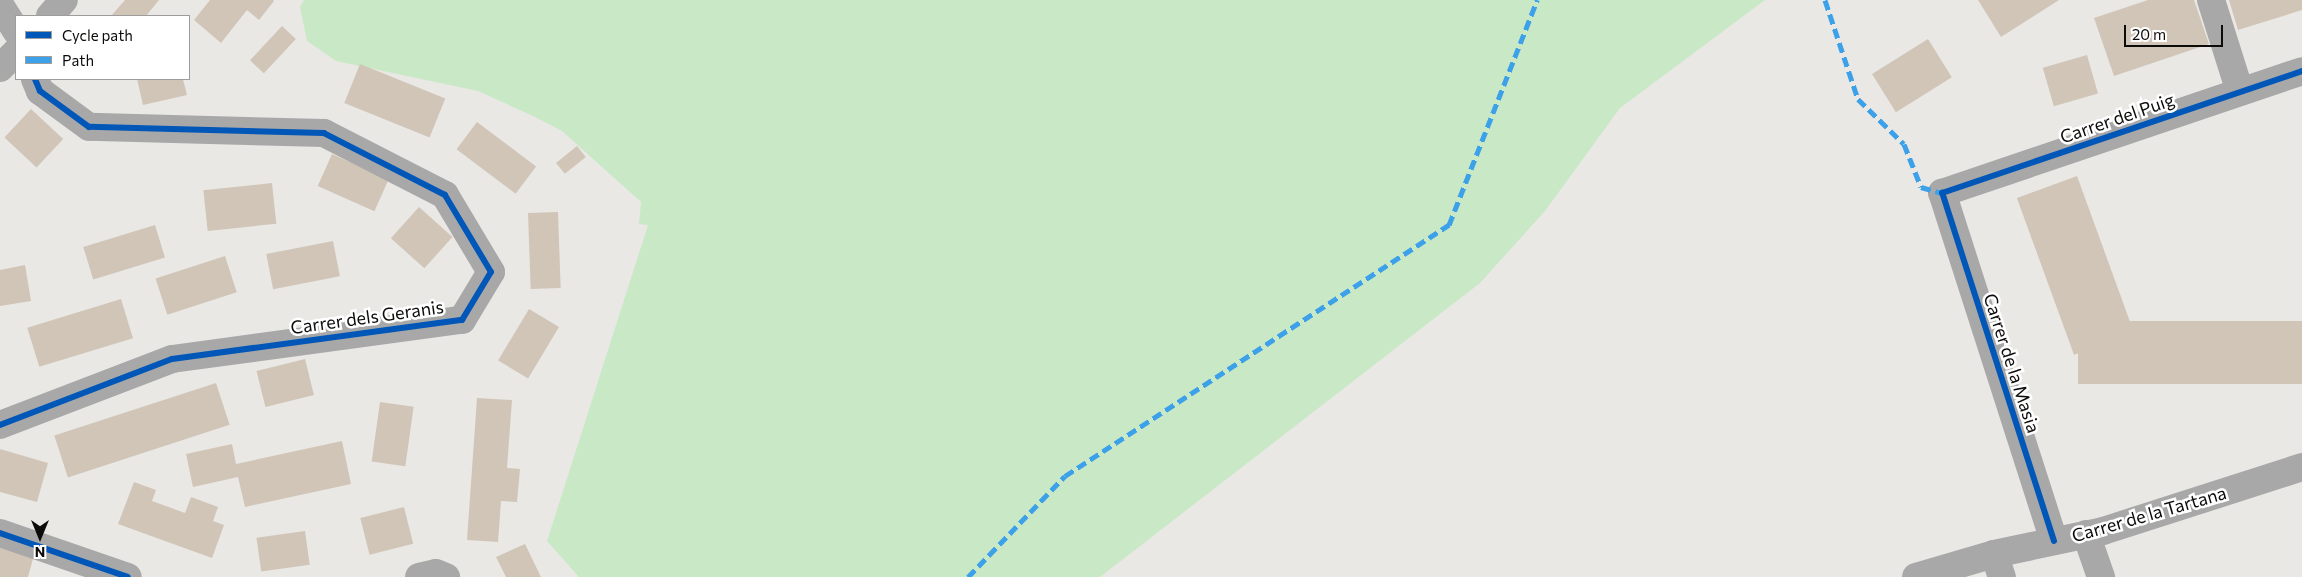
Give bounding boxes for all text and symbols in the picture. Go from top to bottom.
legend [15,15,190,80]
scale bar [2127,15,2226,47]
text: 20 m [2132,25,2166,43]
text: Cycle path [62,26,133,44]
text: Path [62,51,94,69]
street label: Carrer del Puig [2057,88,2177,148]
street label: Carrer de la Masia [1979,291,2045,435]
street label: Carrer dels Geranis [289,296,445,338]
street label: Carrer de la Tartana [2069,482,2229,546]
north arrow [15,512,65,562]
text: N [35,544,45,561]

